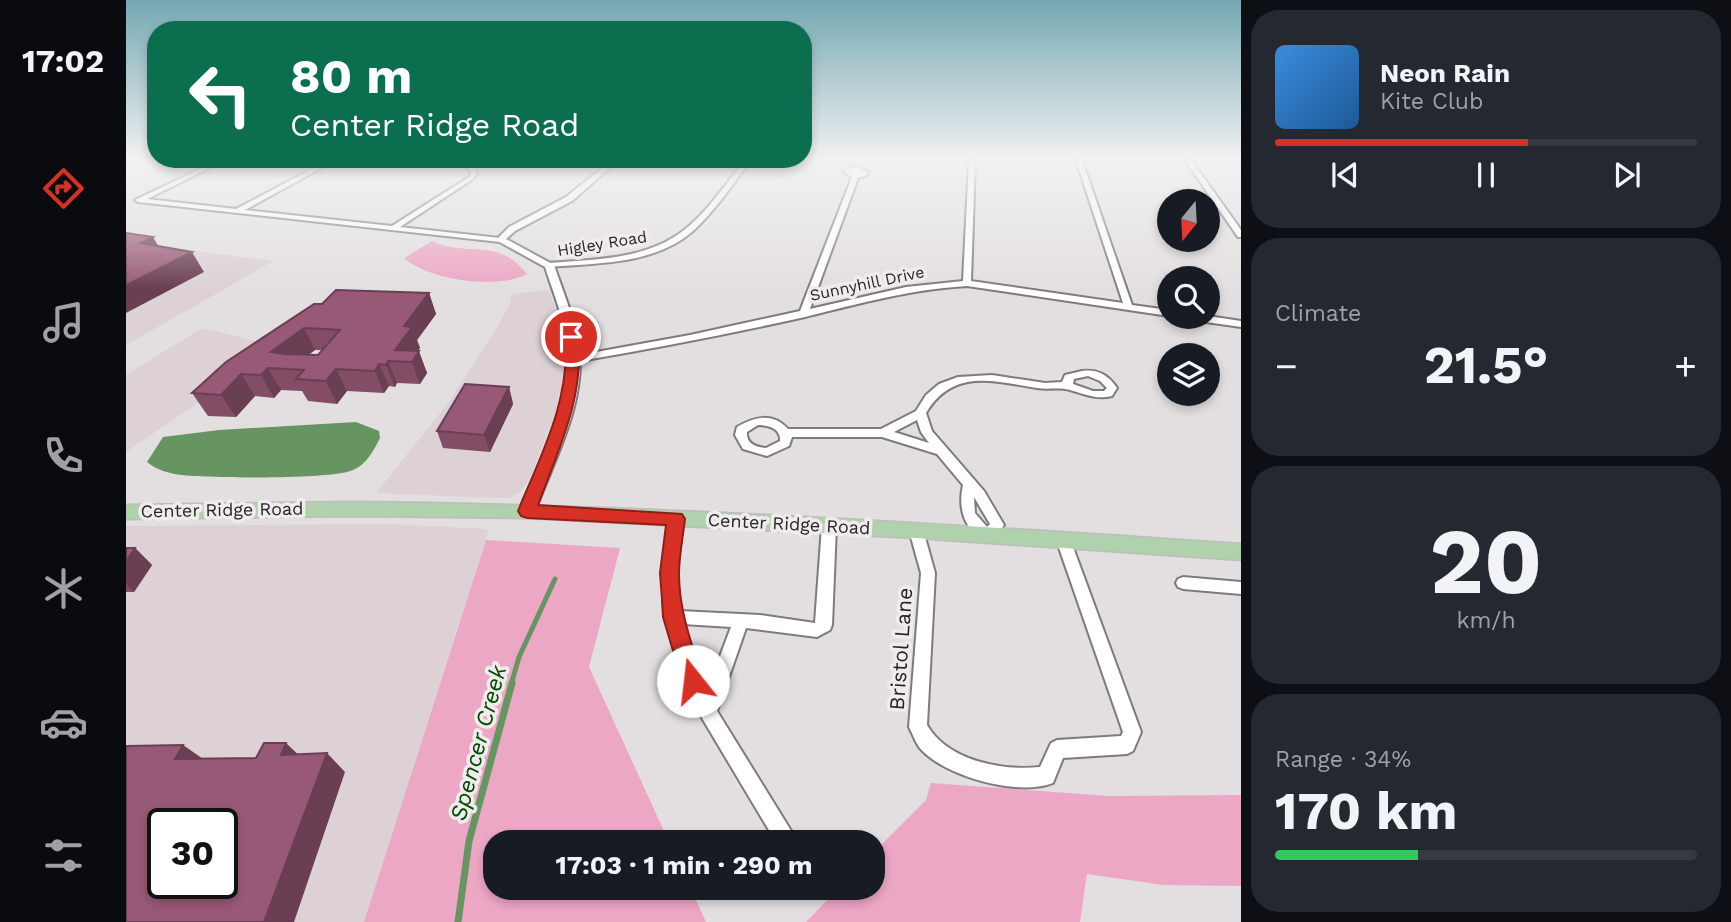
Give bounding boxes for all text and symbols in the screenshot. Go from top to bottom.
text: 17:02 [22,42,104,80]
text: 80 m [290,47,412,105]
icon: left [175,49,266,140]
text: Neon Rain [1380,58,1510,88]
text: Kite Club [1380,88,1483,115]
text: Center Ridge Road [290,106,579,144]
icon: previous [1326,156,1364,194]
icon: pause [1467,156,1505,194]
icon: next [1608,156,1646,194]
icon: directions [39,164,88,213]
north arrow [1157,189,1220,252]
map controls [1157,189,1220,406]
street label: Higley Road [556,227,648,260]
street label: Sunnyhill Drive [808,262,926,305]
button: search [1157,266,1220,329]
icon: music [39,298,88,347]
text: Climate [1275,300,1361,327]
pin [541,307,601,367]
icon: arrive [552,318,590,356]
text: 21.5° [1424,335,1548,396]
button: layers [1157,343,1220,406]
text: − [1275,344,1298,388]
text: + [1674,344,1697,388]
icon: phone [39,431,88,480]
street label: Center Ridge Road [140,498,304,521]
text: 20 [1430,508,1542,615]
street label: Center Ridge Road [707,509,871,538]
icon: climate [39,564,88,613]
street label: Bristol Lane [884,587,917,711]
text: km/h [1456,607,1516,634]
position arrow [656,644,730,718]
water label: Spencer Creek [445,661,513,824]
icon: car [39,698,88,747]
text: Range · 34% [1275,746,1411,773]
text: 170 km [1275,781,1457,842]
speed limit sign: 30 [147,808,238,899]
icon: filters [39,831,88,880]
text: 17:03 · 1 min · 290 m [555,850,813,880]

